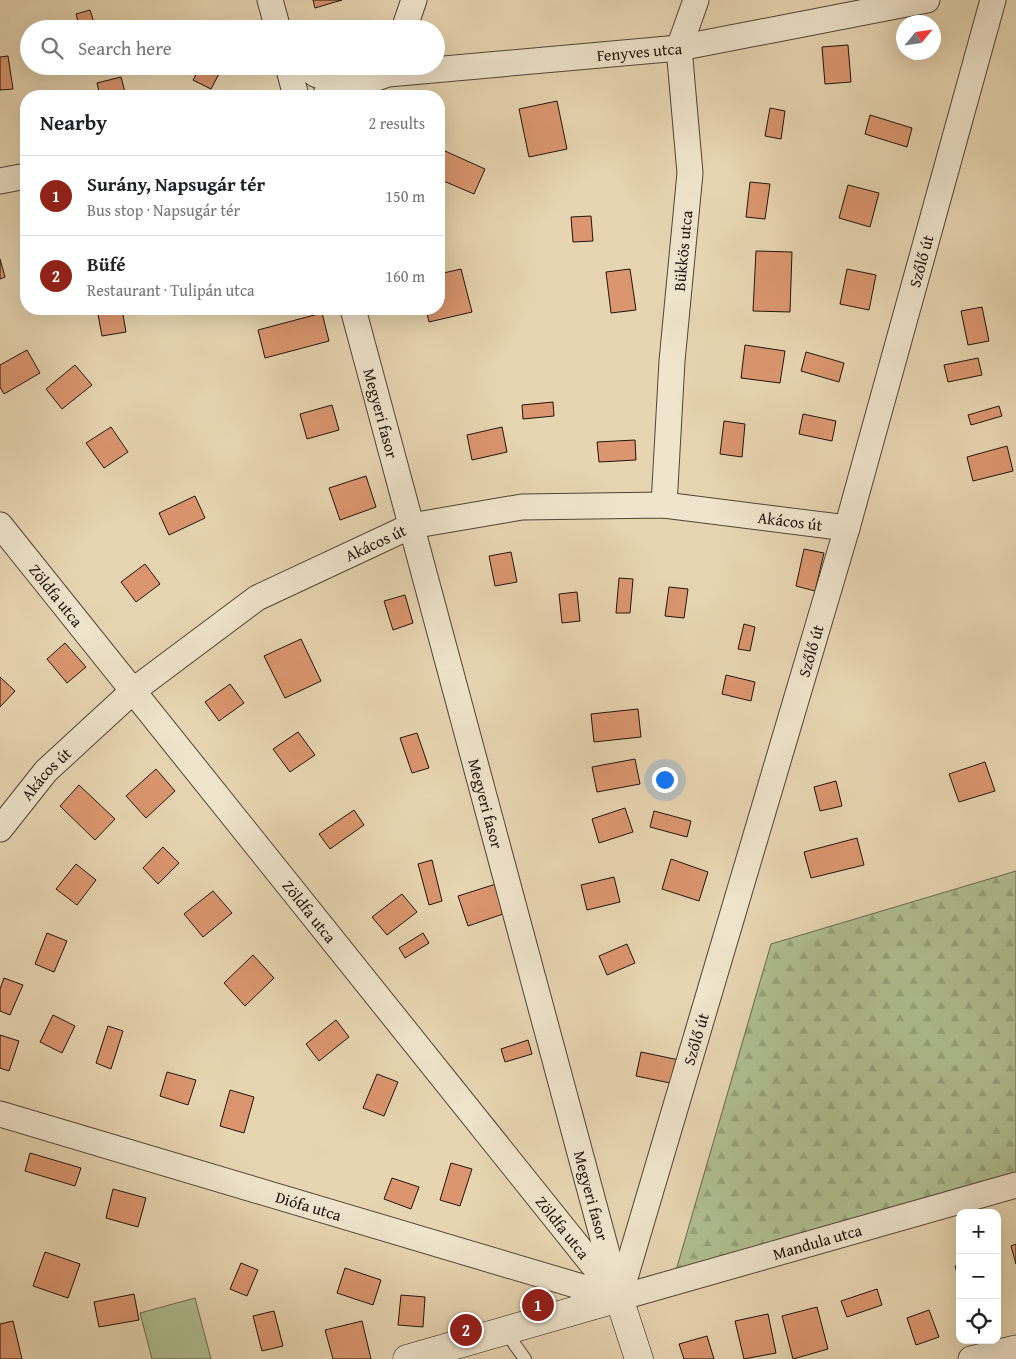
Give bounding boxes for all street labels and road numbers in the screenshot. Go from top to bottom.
street label: Fenyves utca [596,36,683,67]
street label: Bükkös utca [667,209,698,292]
street label: Szőlő út [902,232,940,290]
street label: Megyeri fasor [357,366,405,461]
street label: Akácos út [756,505,824,537]
street label: Akácos út [341,518,410,567]
street label: Zöldfa utca [23,559,89,632]
street label: Szőlő út [792,621,830,680]
street label: Akácos út [15,741,77,805]
street label: Megyeri fasor [462,756,510,851]
street label: Zöldfa utca [277,875,343,948]
street label: Szőlő út [677,1010,715,1068]
street label: Megyeri fasor [568,1148,615,1244]
street label: Diófa utca [273,1185,345,1227]
street label: Zöldfa utca [530,1191,596,1264]
street label: Mandula utca [770,1217,865,1266]

